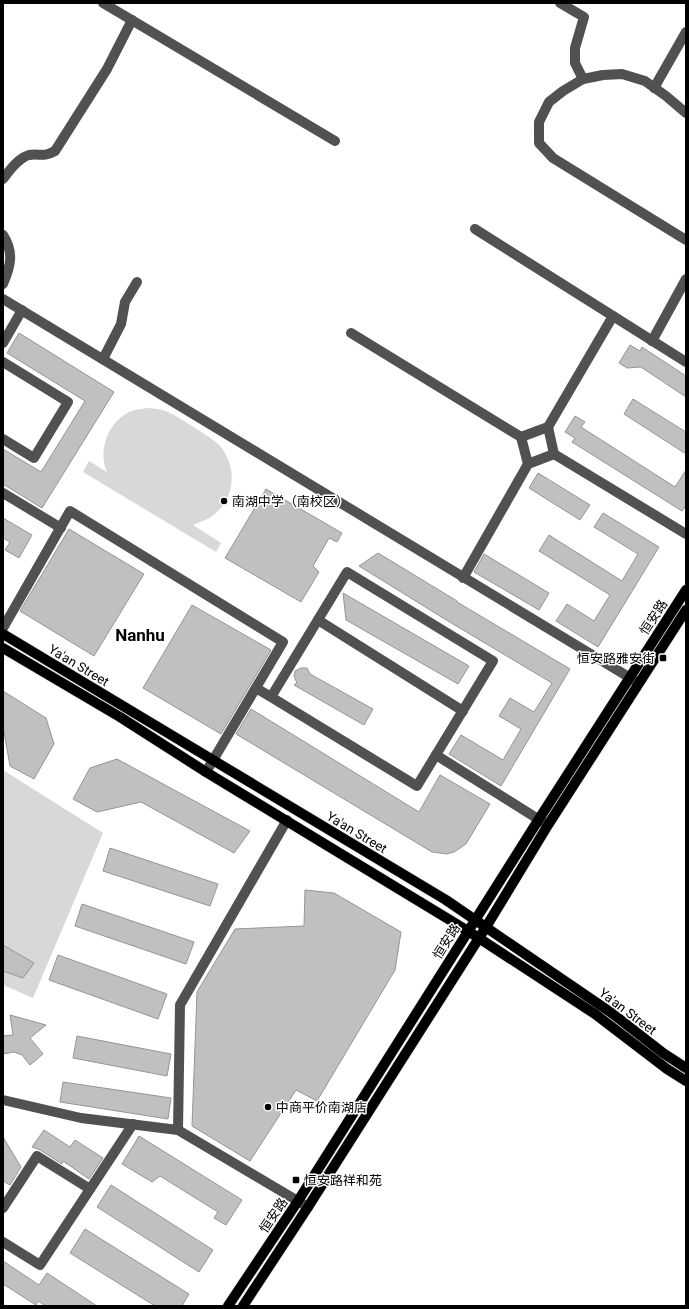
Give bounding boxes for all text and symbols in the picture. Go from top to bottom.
place label: 南湖中学（南校区） [232,494,349,509]
marker: 南湖中学（南校区） [219,496,229,506]
street label: 恒安路 [637,597,670,638]
district label: Nanhu [115,625,165,645]
street label: Ya'an Street [46,642,112,689]
place label: 恒安路雅安街 [577,651,655,666]
marker: 恒安路雅安街 [658,653,668,663]
street label: Ya'an Street [324,809,390,856]
street label: 恒安路 [430,921,463,962]
street label: Ya'an Street [596,985,659,1038]
place label: 中商平价南湖店 [276,1100,367,1115]
marker: 中商平价南湖店 [263,1102,273,1112]
place label: 恒安路祥和苑 [304,1173,382,1188]
marker: 恒安路祥和苑 [291,1175,301,1185]
street label: 恒安路 [256,1195,291,1236]

